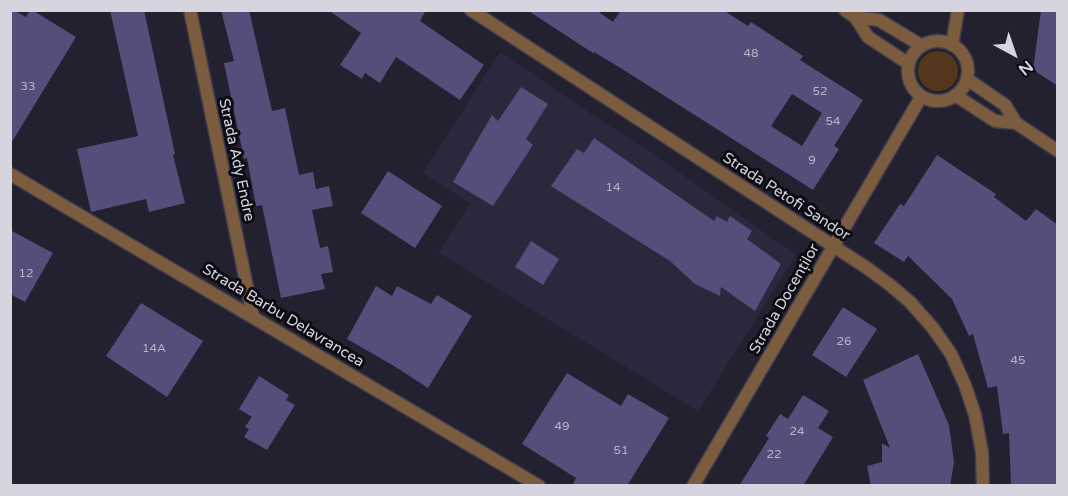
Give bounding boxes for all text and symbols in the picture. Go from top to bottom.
north arrow [984,24,1044,84]
house number: 48 [743,47,759,61]
text: N [1014,56,1037,80]
house number: 33 [20,80,36,94]
house number: 52 [812,85,828,99]
street label: Strada Ady Endre [214,97,258,223]
house number: 54 [825,115,841,129]
street label: Strada Petofi Sandor [719,149,853,245]
house number: 9 [808,154,816,168]
house number: 14 [605,181,621,195]
street label: Strada Docenților [746,241,824,357]
street label: Strada Barbu Delavrancea [199,261,367,371]
house number: 12 [18,267,34,281]
house number: 26 [836,335,852,349]
house number: 14A [142,342,166,356]
house number: 45 [1010,354,1026,368]
house number: 49 [554,420,570,434]
house number: 24 [789,425,805,439]
house number: 51 [613,444,629,458]
house number: 22 [766,448,782,462]

